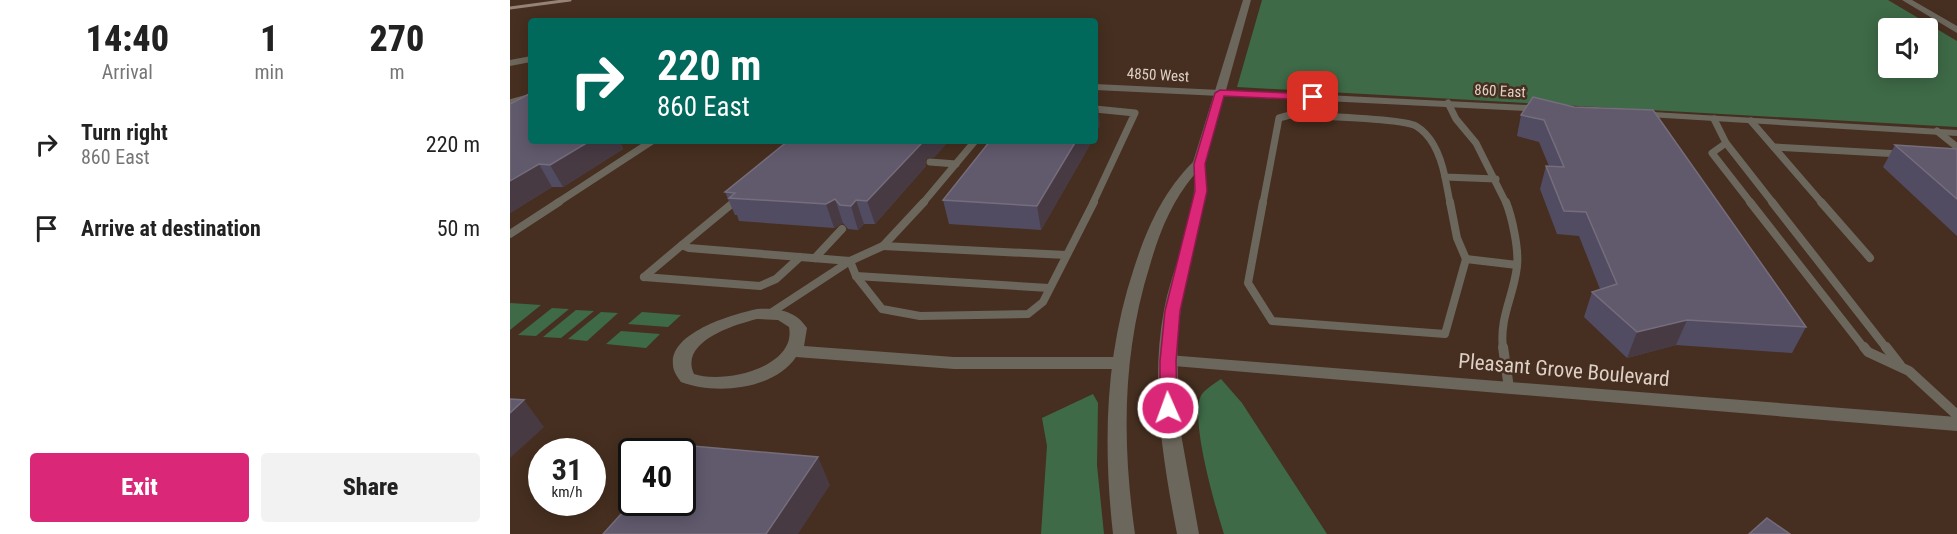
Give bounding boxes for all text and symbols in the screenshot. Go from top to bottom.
text: 14:40 [86,18,169,60]
text: 1 [260,18,278,60]
text: 270 [369,18,424,60]
map controls [1878,18,1938,78]
button: sound [1878,18,1938,78]
text: 220 m [657,41,762,90]
icon: right [558,42,636,120]
text: Arrival [102,60,153,84]
text: min [255,60,284,84]
text: m [389,60,404,84]
street label: 4850 West [1126,64,1190,86]
pin [1287,71,1338,122]
icon: arrive [1296,80,1329,113]
street label: 860 East [1474,81,1526,101]
text: 860 East [657,91,750,123]
text: Turn right [81,120,168,145]
icon: right [30,128,63,161]
text: 220 m [426,132,480,157]
text: 860 East [81,145,150,169]
icon: arrive [30,212,63,245]
text: Arrive at destination [81,216,261,241]
text: 50 m [437,216,480,241]
street label: Pleasant Grove Boulevard [1457,349,1671,391]
position arrow [1136,376,1200,440]
speed limit sign: 40 [618,438,696,516]
text: 31 [552,452,582,487]
button: Exit [30,453,249,522]
button: Share [261,453,480,522]
text: km/h [552,483,582,501]

